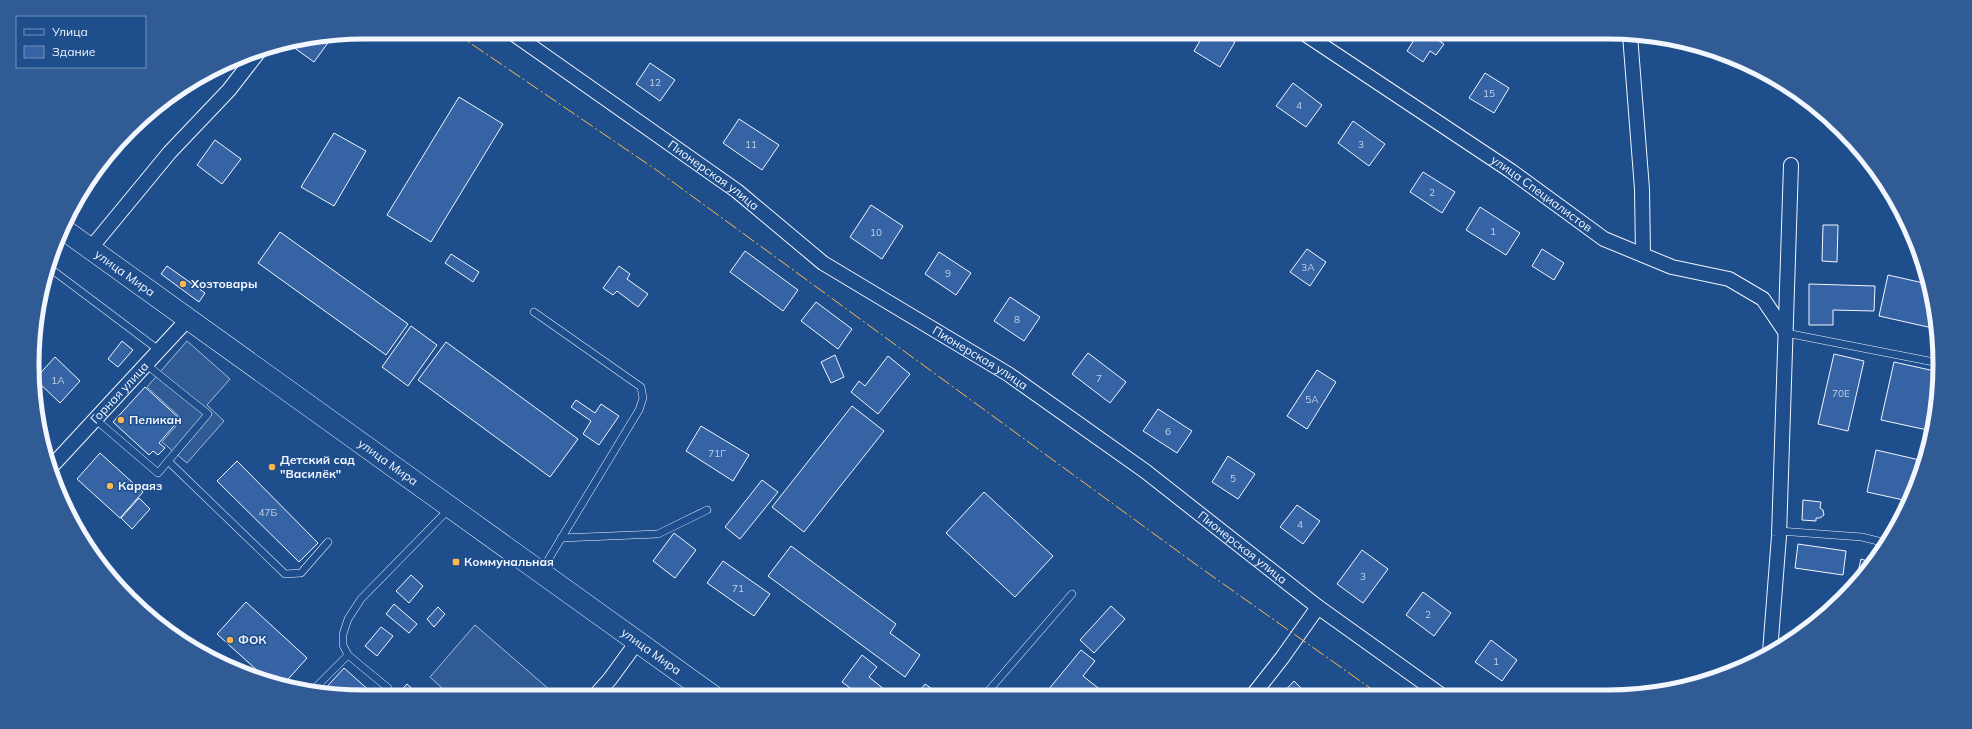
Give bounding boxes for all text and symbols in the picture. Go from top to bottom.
legend [16,16,146,68]
text: Улица [51,24,88,39]
text: Здание [52,44,96,59]
house number: 12 [649,76,661,89]
house number: 15 [1483,87,1495,100]
house number: 4 [1296,99,1302,112]
street label: Пионерская улица [665,137,762,213]
house number: 11 [745,138,757,151]
house number: 3 [1358,138,1364,151]
street label: улица Специалистов [1488,152,1596,235]
house number: 2 [1429,186,1435,199]
house number: 1 [1490,225,1496,238]
house number: 10 [870,226,882,239]
street label: улица Мира [92,246,158,300]
house number: 3А [1301,261,1315,274]
house number: 9 [945,267,951,280]
place label: Хозтовары [190,276,257,291]
marker: Хозтовары [178,279,188,289]
house number: 8 [1014,313,1020,326]
street label: Пионерская улица [930,322,1031,393]
street label: Горная улица [87,359,152,427]
house number: 7 [1096,372,1102,385]
house number: 1А [51,374,65,387]
house number: 70Е [1832,387,1850,400]
house number: 5А [1305,393,1319,406]
place label: Пеликан [129,412,182,427]
marker: Пеликан [116,415,126,425]
house number: 6 [1165,425,1171,438]
street label: улица Мира [355,435,421,489]
house number: 71Г [708,447,726,460]
place label: Детский сад "Василёк" [280,452,355,481]
marker: Детский сад "Василёк" [267,462,277,472]
house number: 5 [1230,472,1236,485]
place label: Караяз [118,478,162,493]
marker: Караяз [105,481,115,491]
house number: 47Б [259,506,278,519]
street label: Пионерская улица [1195,508,1290,587]
house number: 4 [1297,518,1303,531]
place label: Коммунальная [464,554,554,569]
marker: Коммунальная [451,557,461,567]
house number: 3 [1360,570,1366,583]
house number: 71 [732,582,744,595]
house number: 2 [1425,608,1431,621]
street label: улица Мира [618,624,684,678]
place label: ФОК [238,632,267,647]
marker: ФОК [225,635,235,645]
house number: 1 [1493,655,1499,668]

